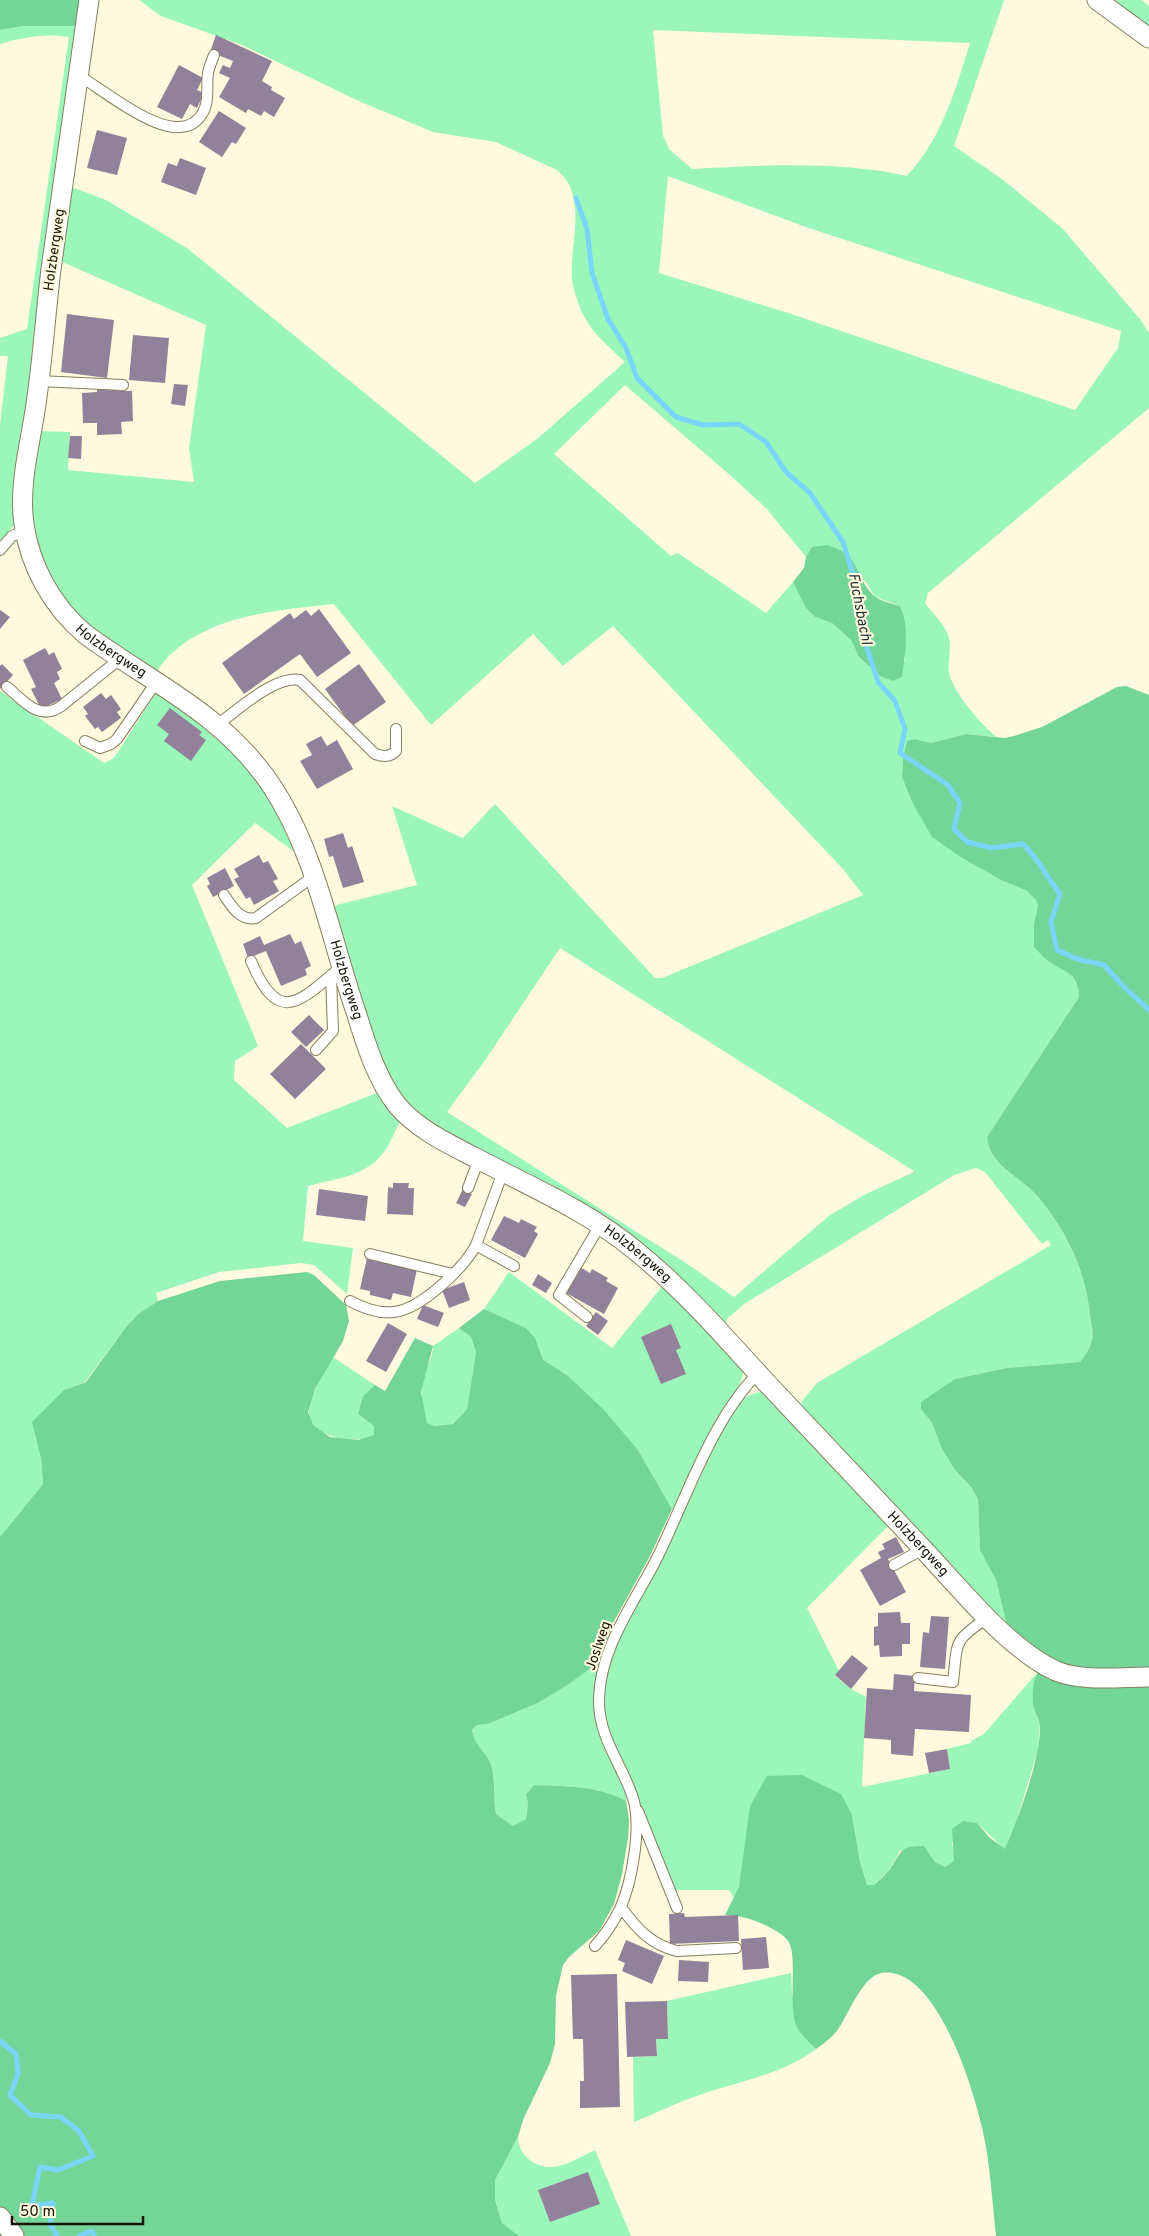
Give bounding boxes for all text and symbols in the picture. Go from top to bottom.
street label: Holzbergweg [41,208,69,292]
water label: Fuchsbachl [843,572,875,648]
street label: Holzbergweg [71,621,150,682]
street label: Holzbergweg [326,938,366,1022]
street label: Holzbergweg [600,1221,675,1286]
street label: Holzbergweg [884,1508,952,1580]
street label: Joslweg [583,1619,615,1673]
scale bar [12,2194,144,2226]
text: 50 m [20,2203,55,2222]

